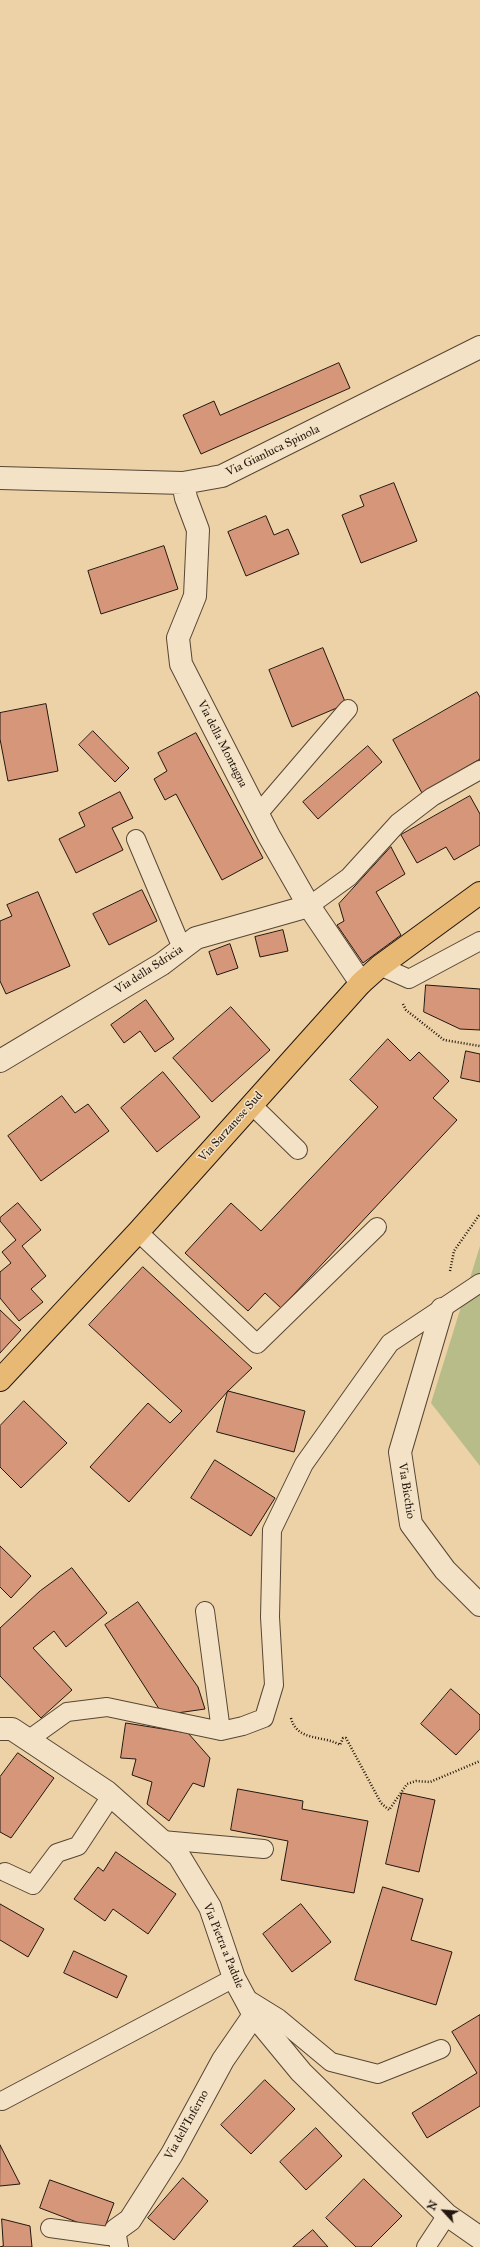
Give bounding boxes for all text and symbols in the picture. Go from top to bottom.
street label: Via Gianluca Spinola [224,422,322,480]
street label: Via della Montagna [194,698,250,790]
street label: Via della Sdricia [112,943,186,997]
street label: Via Sarzanese Sud [196,1089,266,1165]
street label: Via Bicchio [394,1462,418,1520]
street label: Via Pietra a Padule [199,1901,247,1991]
street label: Via dell'Inferno [162,2088,212,2162]
north arrow [424,2191,464,2231]
text: N [425,2198,441,2213]

